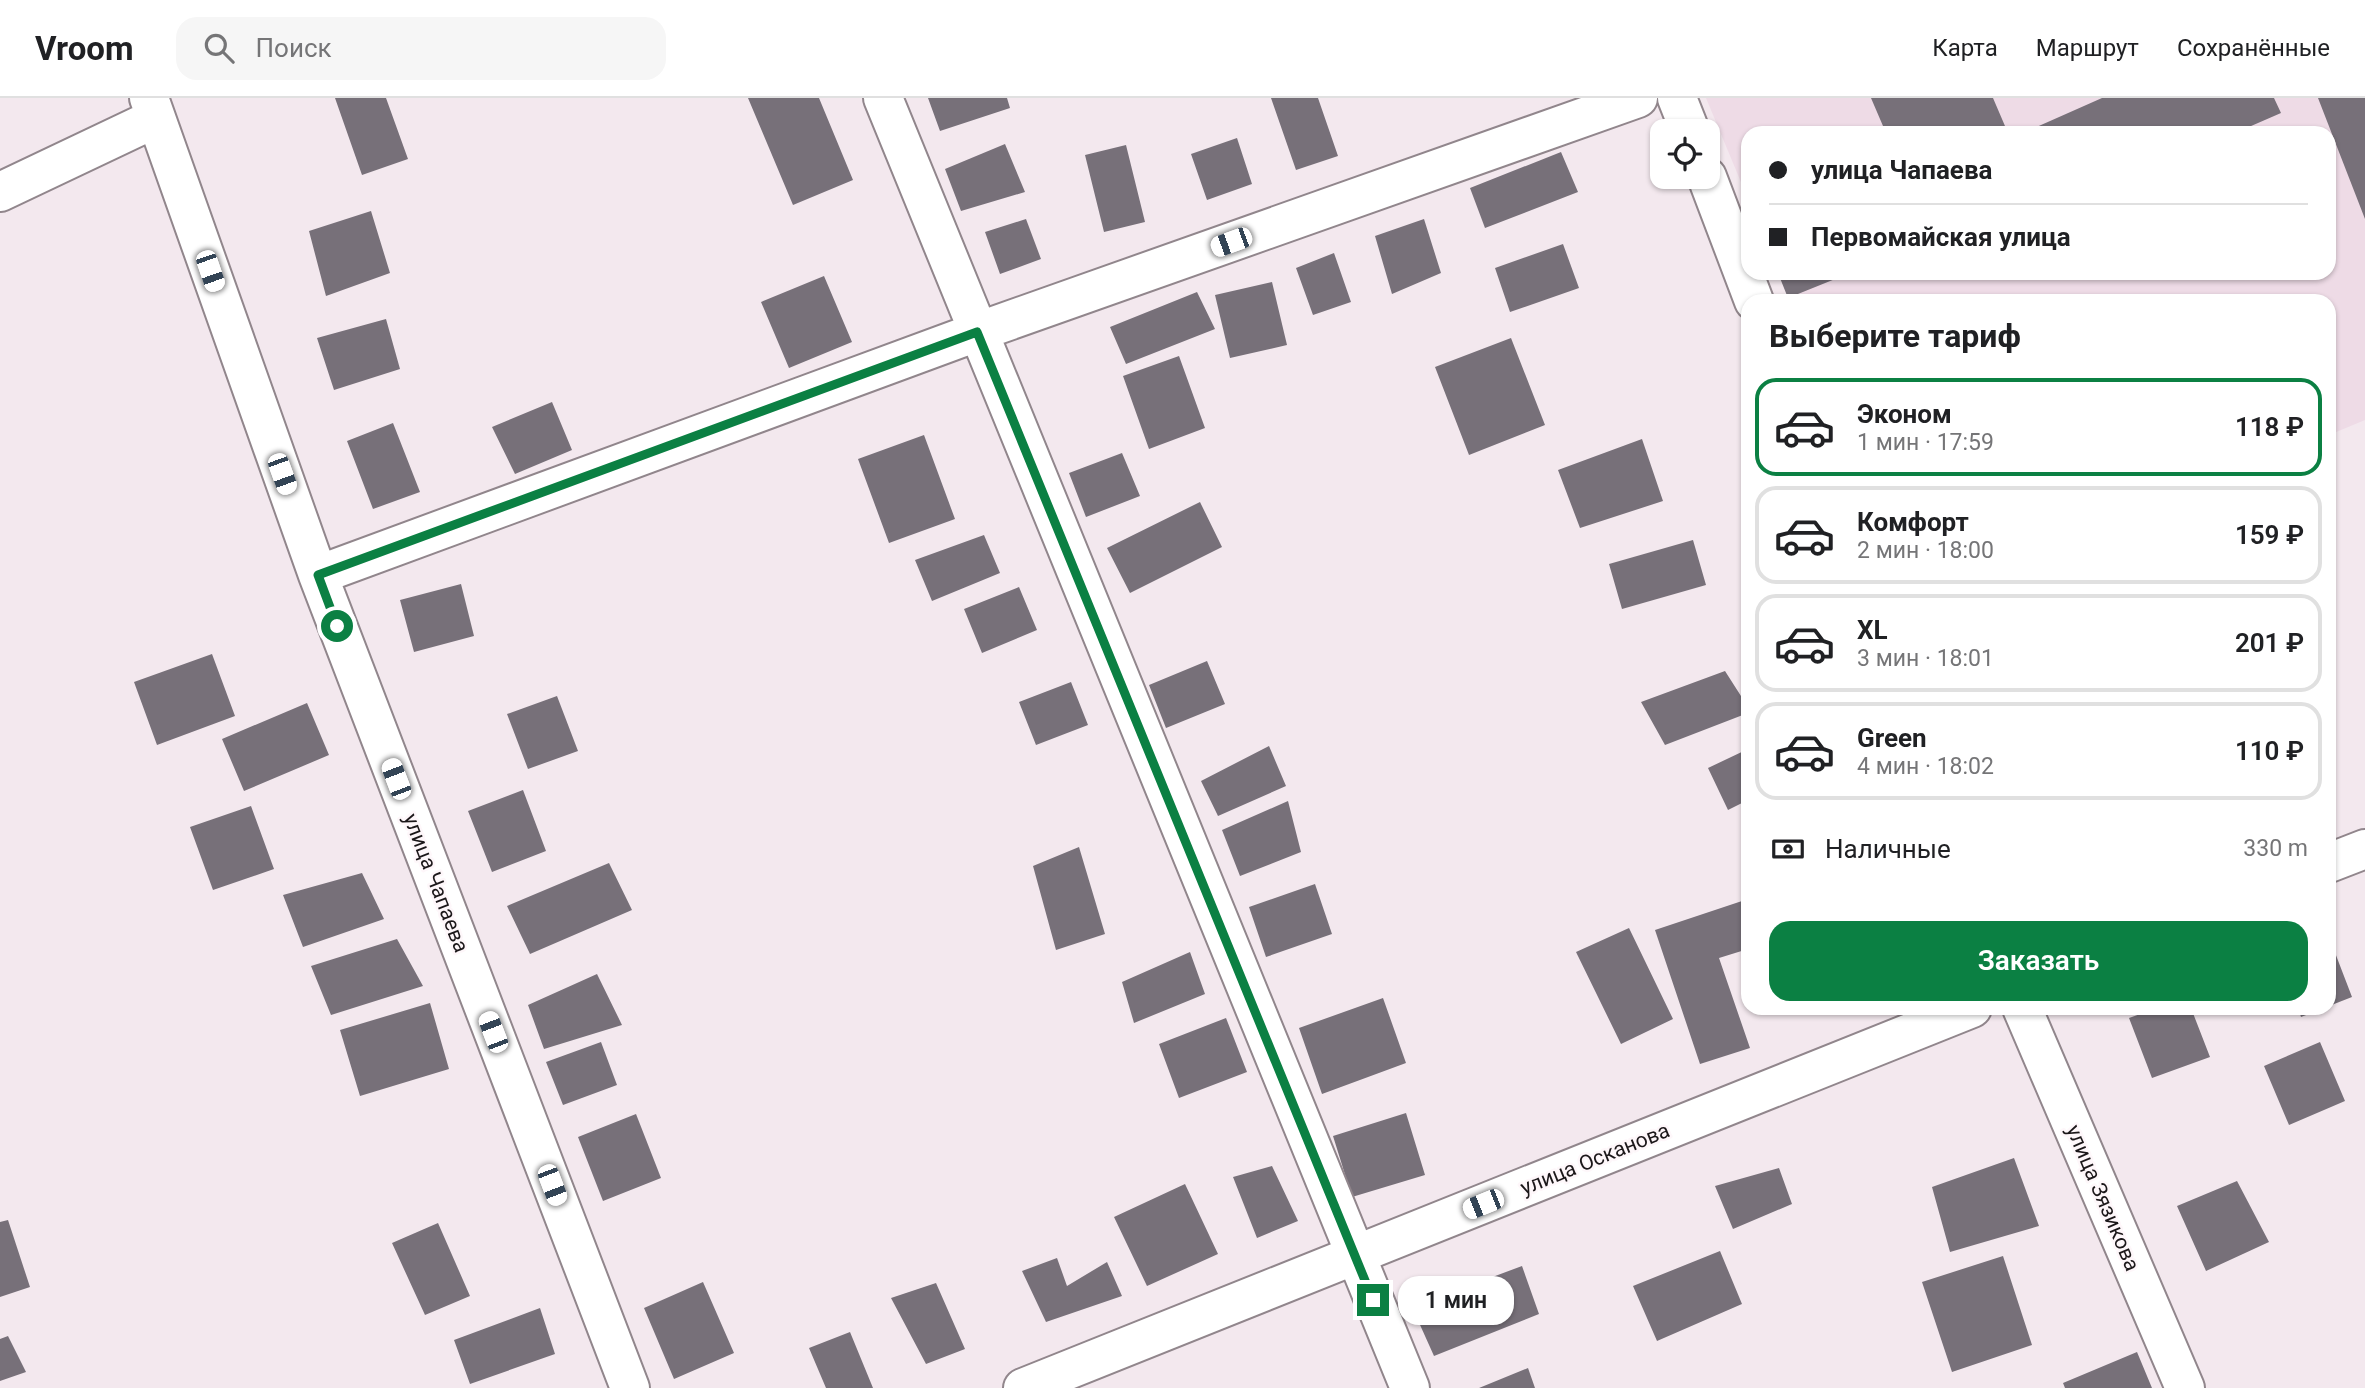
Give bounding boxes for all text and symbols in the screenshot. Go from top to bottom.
search box [176,17,666,80]
text: Vroom [35,29,134,68]
icon: search [200,29,238,67]
text: Поиск [256,33,332,63]
text: Карта [1932,34,1998,62]
text: Маршрут [2036,34,2139,62]
text: Сохранённые [2177,34,2330,62]
map controls [1650,119,1720,189]
button: locate [1650,119,1720,189]
text: улица Чапаева [1811,155,1993,185]
text: Первомайская улица [1811,222,2071,252]
car [1208,225,1255,259]
car [194,248,227,294]
text: Выберите тариф [1769,317,2021,355]
icon: car [1773,396,1836,459]
text: Эконом [1857,399,1952,429]
text: 118 ₽ [2235,412,2304,442]
text: 1 мин · 17:59 [1857,429,1994,456]
car [265,451,300,497]
icon: car [1773,504,1836,567]
text: Комфорт [1857,507,1969,537]
text: 159 ₽ [2235,520,2304,550]
text: 2 мин · 18:00 [1857,537,1994,564]
route start [321,610,353,642]
icon: car [1773,612,1836,675]
text: XL [1857,615,1888,645]
text: 201 ₽ [2235,628,2304,658]
text: 3 мин · 18:01 [1857,645,1994,672]
icon: car [1773,720,1836,783]
text: Green [1857,723,1927,753]
text: 110 ₽ [2235,736,2304,766]
text: 4 мин · 18:02 [1857,753,1994,780]
car [379,756,414,802]
street label: улица Чапаева [398,810,474,956]
icon: cash [1769,830,1807,868]
text: Наличные [1825,834,1951,864]
text: 330 m [2243,835,2308,862]
button: Заказать [1769,921,2308,1001]
car [476,1009,511,1055]
street label: улица Осканова [1517,1118,1673,1200]
street label: улица Зязикова [2061,1121,2145,1275]
car [535,1162,570,1208]
car [1460,1186,1507,1222]
callout: 1 мин [1398,1276,1513,1324]
route end [1357,1284,1389,1316]
text: 1 мин [1425,1287,1487,1314]

